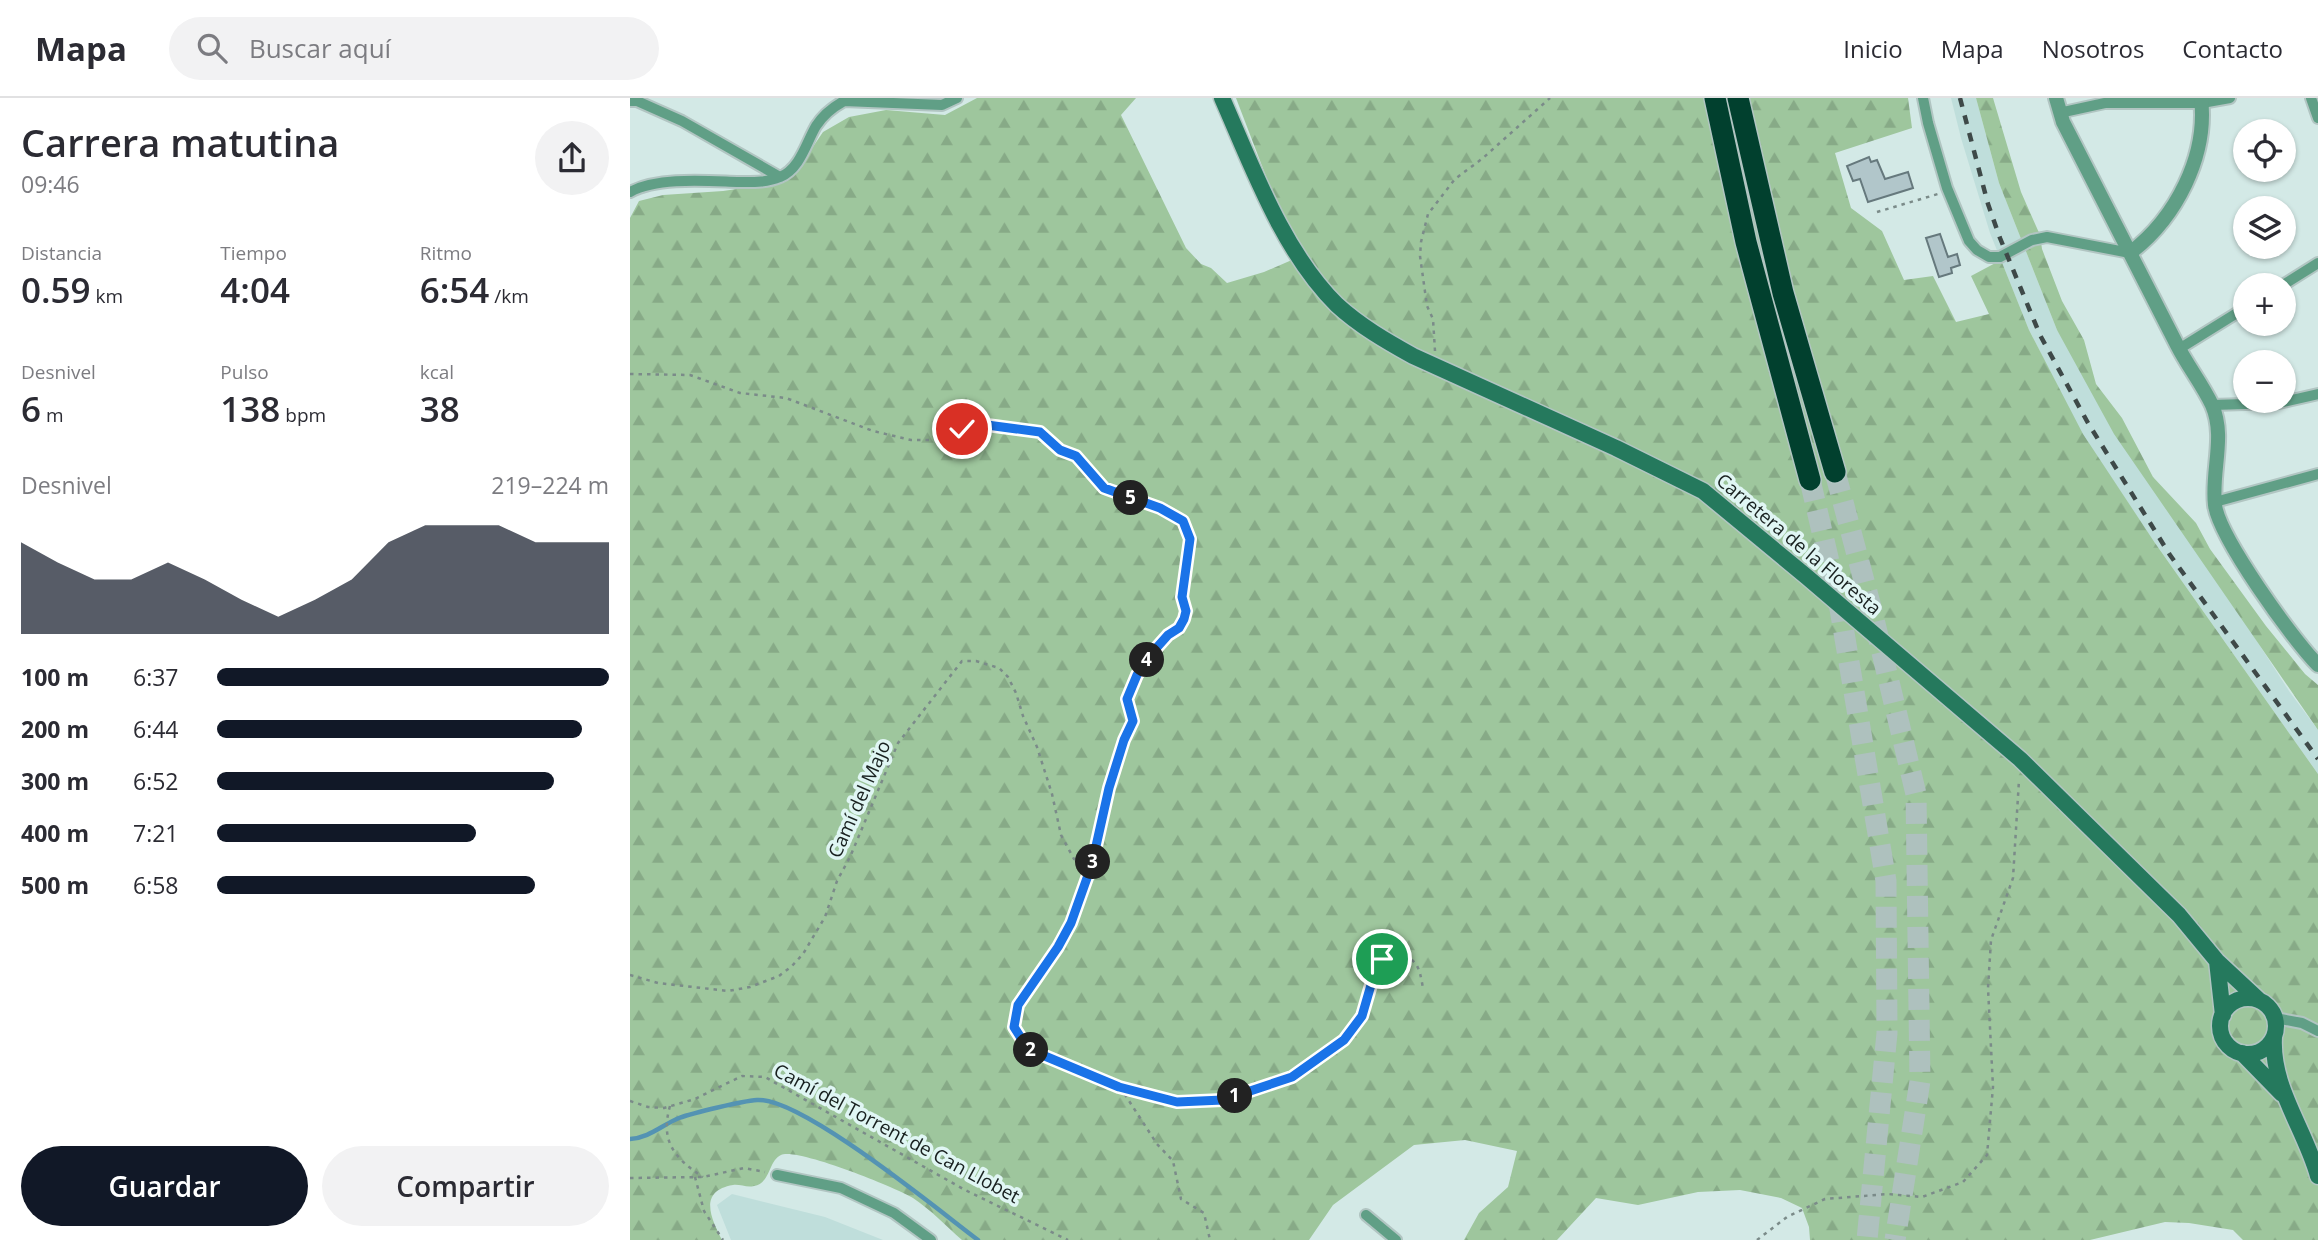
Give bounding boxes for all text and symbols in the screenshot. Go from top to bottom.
search box [169,17,659,80]
text: Mapa [35,26,127,71]
icon: search [193,29,231,67]
text: Buscar aquí [249,30,391,66]
text: Inicio [1843,32,1903,65]
text: Mapa [1941,32,2004,65]
text: Nosotros [2042,32,2144,65]
text: Contacto [2182,32,2283,65]
text: Carrera matutina [21,116,339,168]
map controls [2233,119,2296,413]
button: locate [2233,119,2296,182]
button: share [535,121,609,195]
text: 09:46 [21,168,80,200]
button: layers [2233,196,2296,259]
text: Distancia [21,240,102,266]
text: Tiempo [220,240,287,266]
text: Ritmo [420,240,472,266]
text: 0.59 [21,266,91,313]
text: 4:04 [220,266,290,313]
text: 6:54 [420,266,489,313]
button: + [2233,273,2296,336]
text: km [91,283,123,309]
text: /km [489,283,529,309]
button: − [2233,350,2296,413]
text: Desnivel [21,359,96,385]
text: Pulso [220,359,269,385]
text: kcal [420,359,454,385]
text: 6 [21,385,41,432]
text: 138 [220,385,280,432]
text: 38 [420,385,460,432]
pin [932,399,992,459]
text: m [41,402,64,428]
text: bpm [280,402,326,428]
icon: check [943,410,981,448]
street label: Carretera de la Floresta [1711,467,1887,621]
text: Desnivel [21,469,112,501]
text: 219–224 m [491,469,609,501]
pin: 5 [1114,480,1148,516]
text: 5 [1125,484,1136,510]
pin: 4 [1130,642,1164,678]
text: 4 [1141,646,1152,672]
text: 100 m [21,661,89,693]
text: 6:37 [133,661,179,693]
text: 200 m [21,713,89,745]
text: 6:44 [133,713,179,745]
street label: Camí del Majo [822,736,896,862]
text: 300 m [21,765,89,797]
text: 6:52 [133,765,179,797]
text: 400 m [21,817,89,849]
text: 7:21 [133,817,179,849]
pin: 3 [1076,844,1110,880]
text: 3 [1087,848,1098,874]
text: 500 m [21,869,89,901]
text: 6:58 [133,869,179,901]
pin [1352,929,1412,989]
icon: arrive [1363,940,1401,978]
pin: 2 [1014,1032,1048,1068]
text: 2 [1025,1036,1036,1062]
street label: Camí del Torrent de Can Llobet [770,1057,1025,1209]
pin: 1 [1218,1079,1252,1114]
text: 1 [1229,1082,1240,1108]
button: Guardar [21,1146,308,1226]
button: Compartir [322,1146,609,1226]

